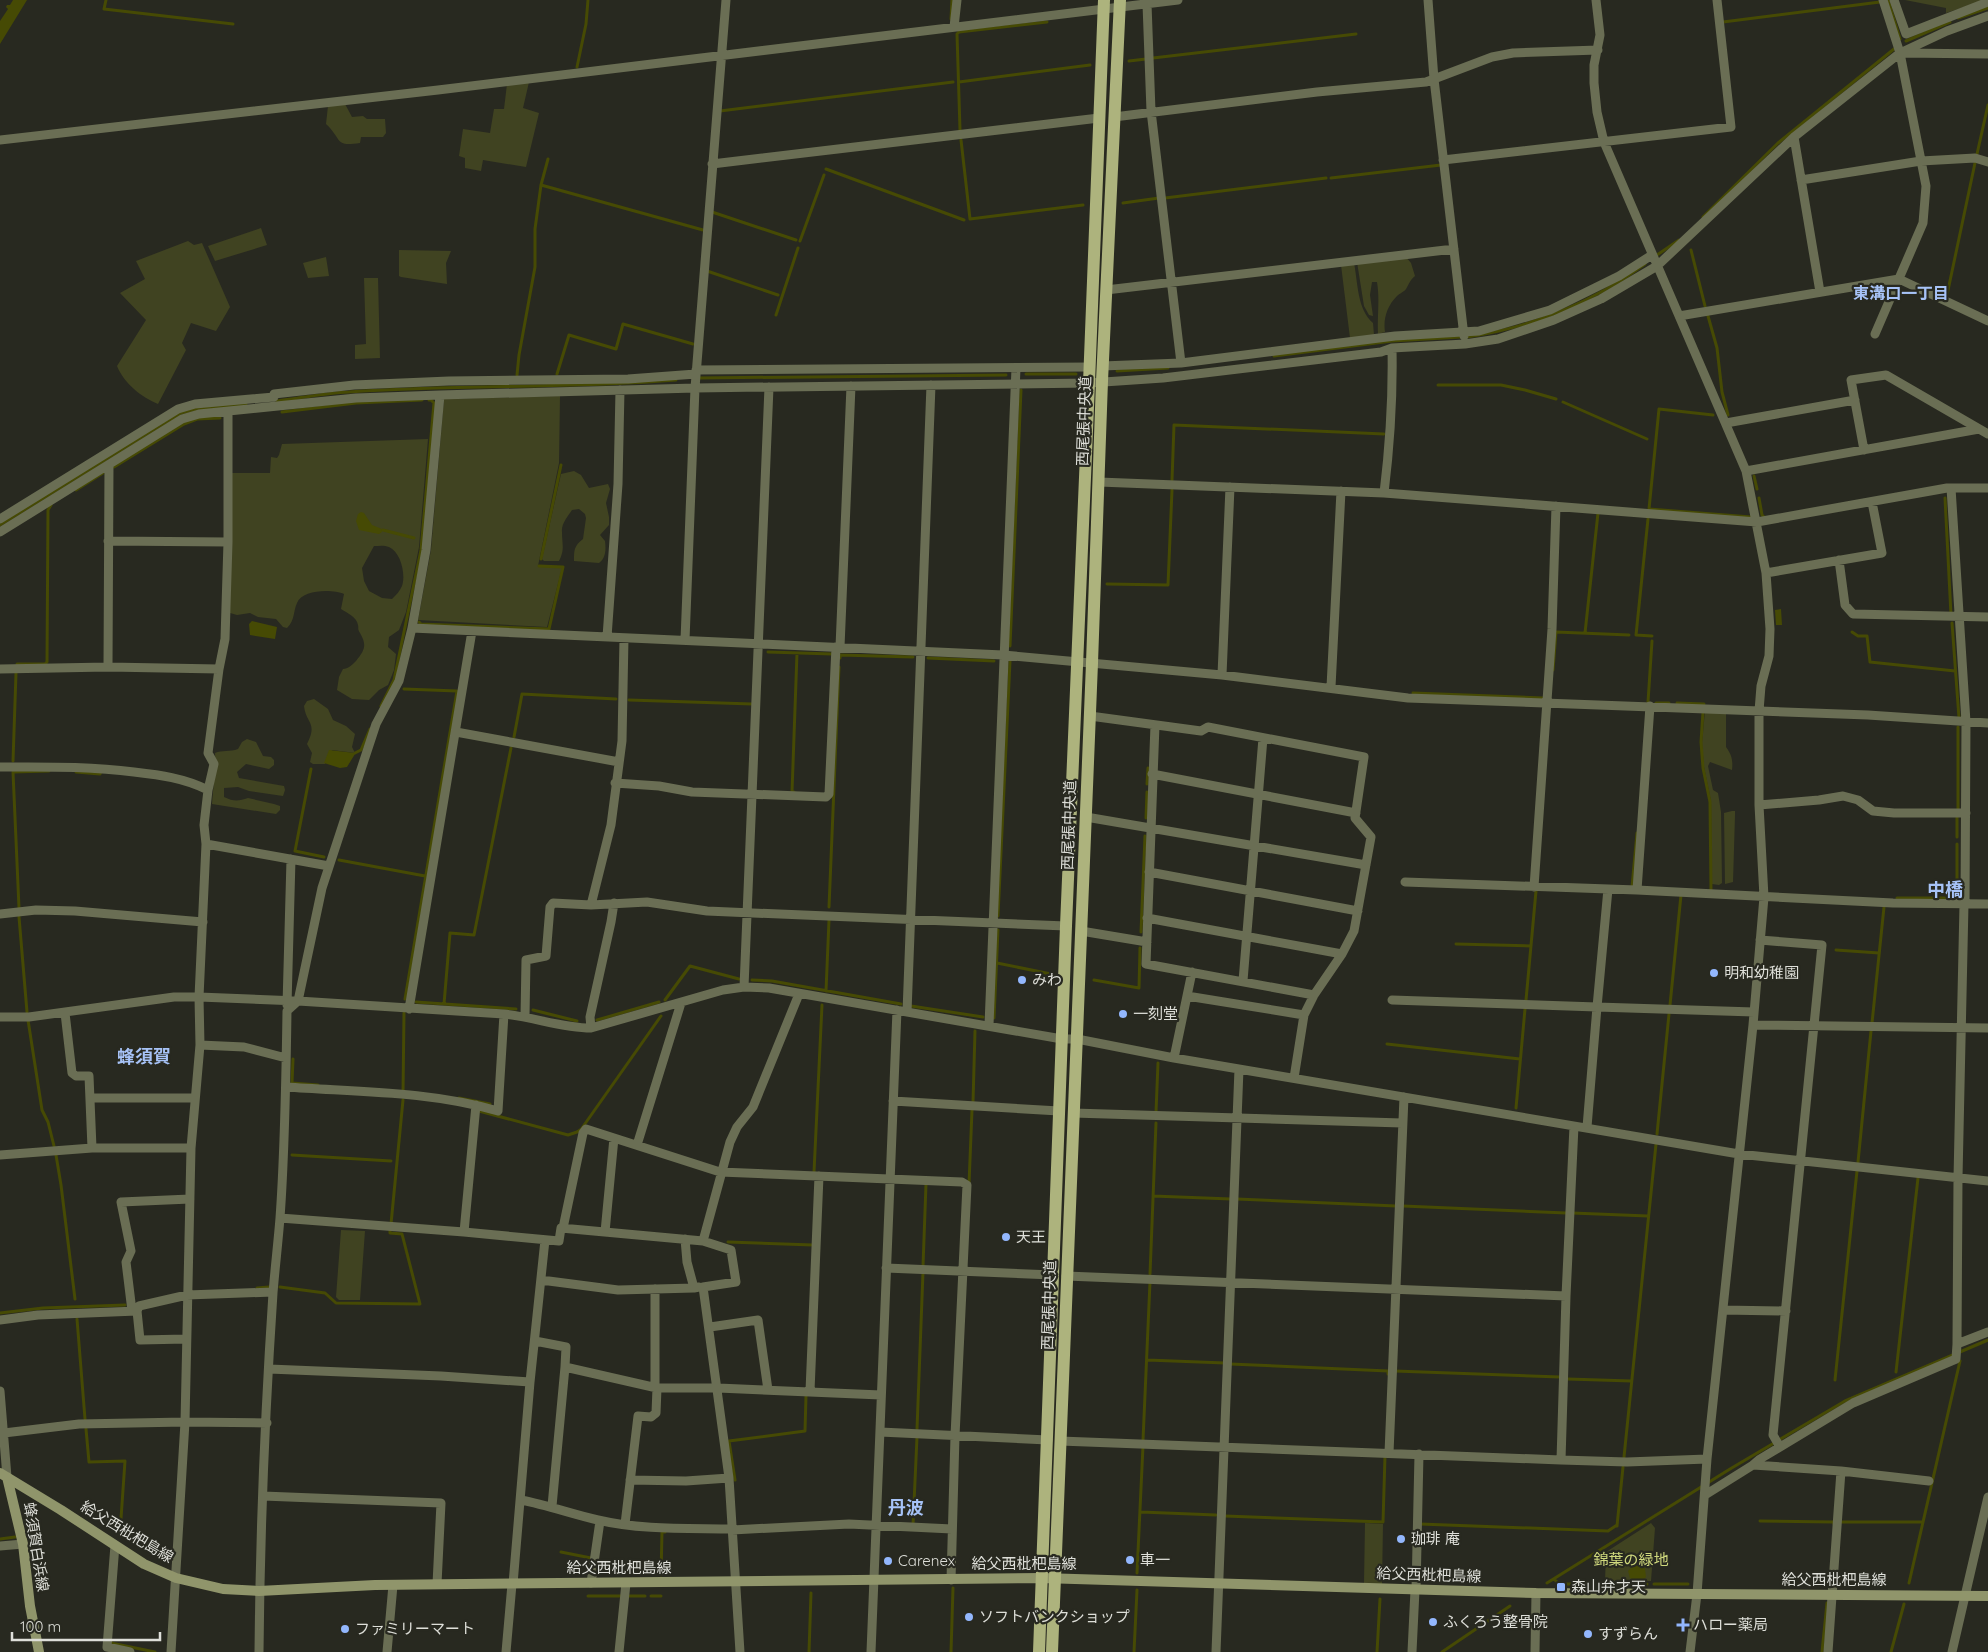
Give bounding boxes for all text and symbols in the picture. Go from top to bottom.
district label: 東溝口一丁目 [1853,283,1949,303]
street label: 西尾張中央道 [1072,376,1095,466]
street label: 西尾張中央道 [1057,780,1080,870]
district label: 中橋 [1927,878,1963,901]
place label: 明和幼稚園 [1724,963,1799,982]
marker: 明和幼稚園 [1708,967,1720,979]
place label: みわ [1032,970,1062,989]
marker: みわ [1016,974,1028,986]
place label: 一刻堂 [1133,1004,1178,1023]
marker: 一刻堂 [1117,1008,1129,1020]
district label: 蜂須賀 [117,1045,171,1068]
place label: 天王 [1016,1227,1046,1246]
marker: 天王 [1000,1231,1012,1243]
street label: 西尾張中央道 [1037,1260,1060,1350]
street label: 給父西枇杷島線 [77,1496,177,1567]
district label: 丹波 [888,1496,924,1519]
street label: 蜂須賀白浜線 [20,1501,53,1593]
place label: 珈琲 庵 [1411,1529,1460,1548]
marker: 珈琲 庵 [1395,1533,1407,1545]
place label: 車一 [1140,1550,1170,1569]
park label: 錦葉の緑地 [1593,1550,1669,1569]
place label: Carenex [898,1551,955,1570]
street label: 給父西枇杷島線 [971,1554,1077,1573]
marker: 車一 [1124,1554,1136,1566]
marker: Carenex [882,1555,894,1567]
street label: 給父西枇杷島線 [566,1558,672,1577]
street label: 給父西枇杷島線 [1376,1563,1482,1586]
street label: 給父西枇杷島線 [1781,1570,1887,1589]
place label: 森山弁才天 [1571,1577,1646,1596]
marker: 森山弁才天 [1555,1581,1567,1593]
place label: ソフトバンクショップ [979,1607,1130,1626]
scale bar [12,1610,160,1642]
marker: ソフトバンクショップ [963,1611,975,1623]
place label: ふくろう整骨院 [1443,1612,1548,1631]
place label: ハロー薬局 [1693,1615,1768,1634]
marker: ふくろう整骨院 [1427,1616,1439,1628]
text: 100 m [20,1617,61,1636]
place label: ファミリーマート [355,1619,475,1638]
marker: ハロー薬局 [1677,1619,1689,1631]
marker: ファミリーマート [339,1623,351,1635]
place label: すずらん [1598,1624,1658,1643]
marker: すずらん [1582,1628,1594,1640]

